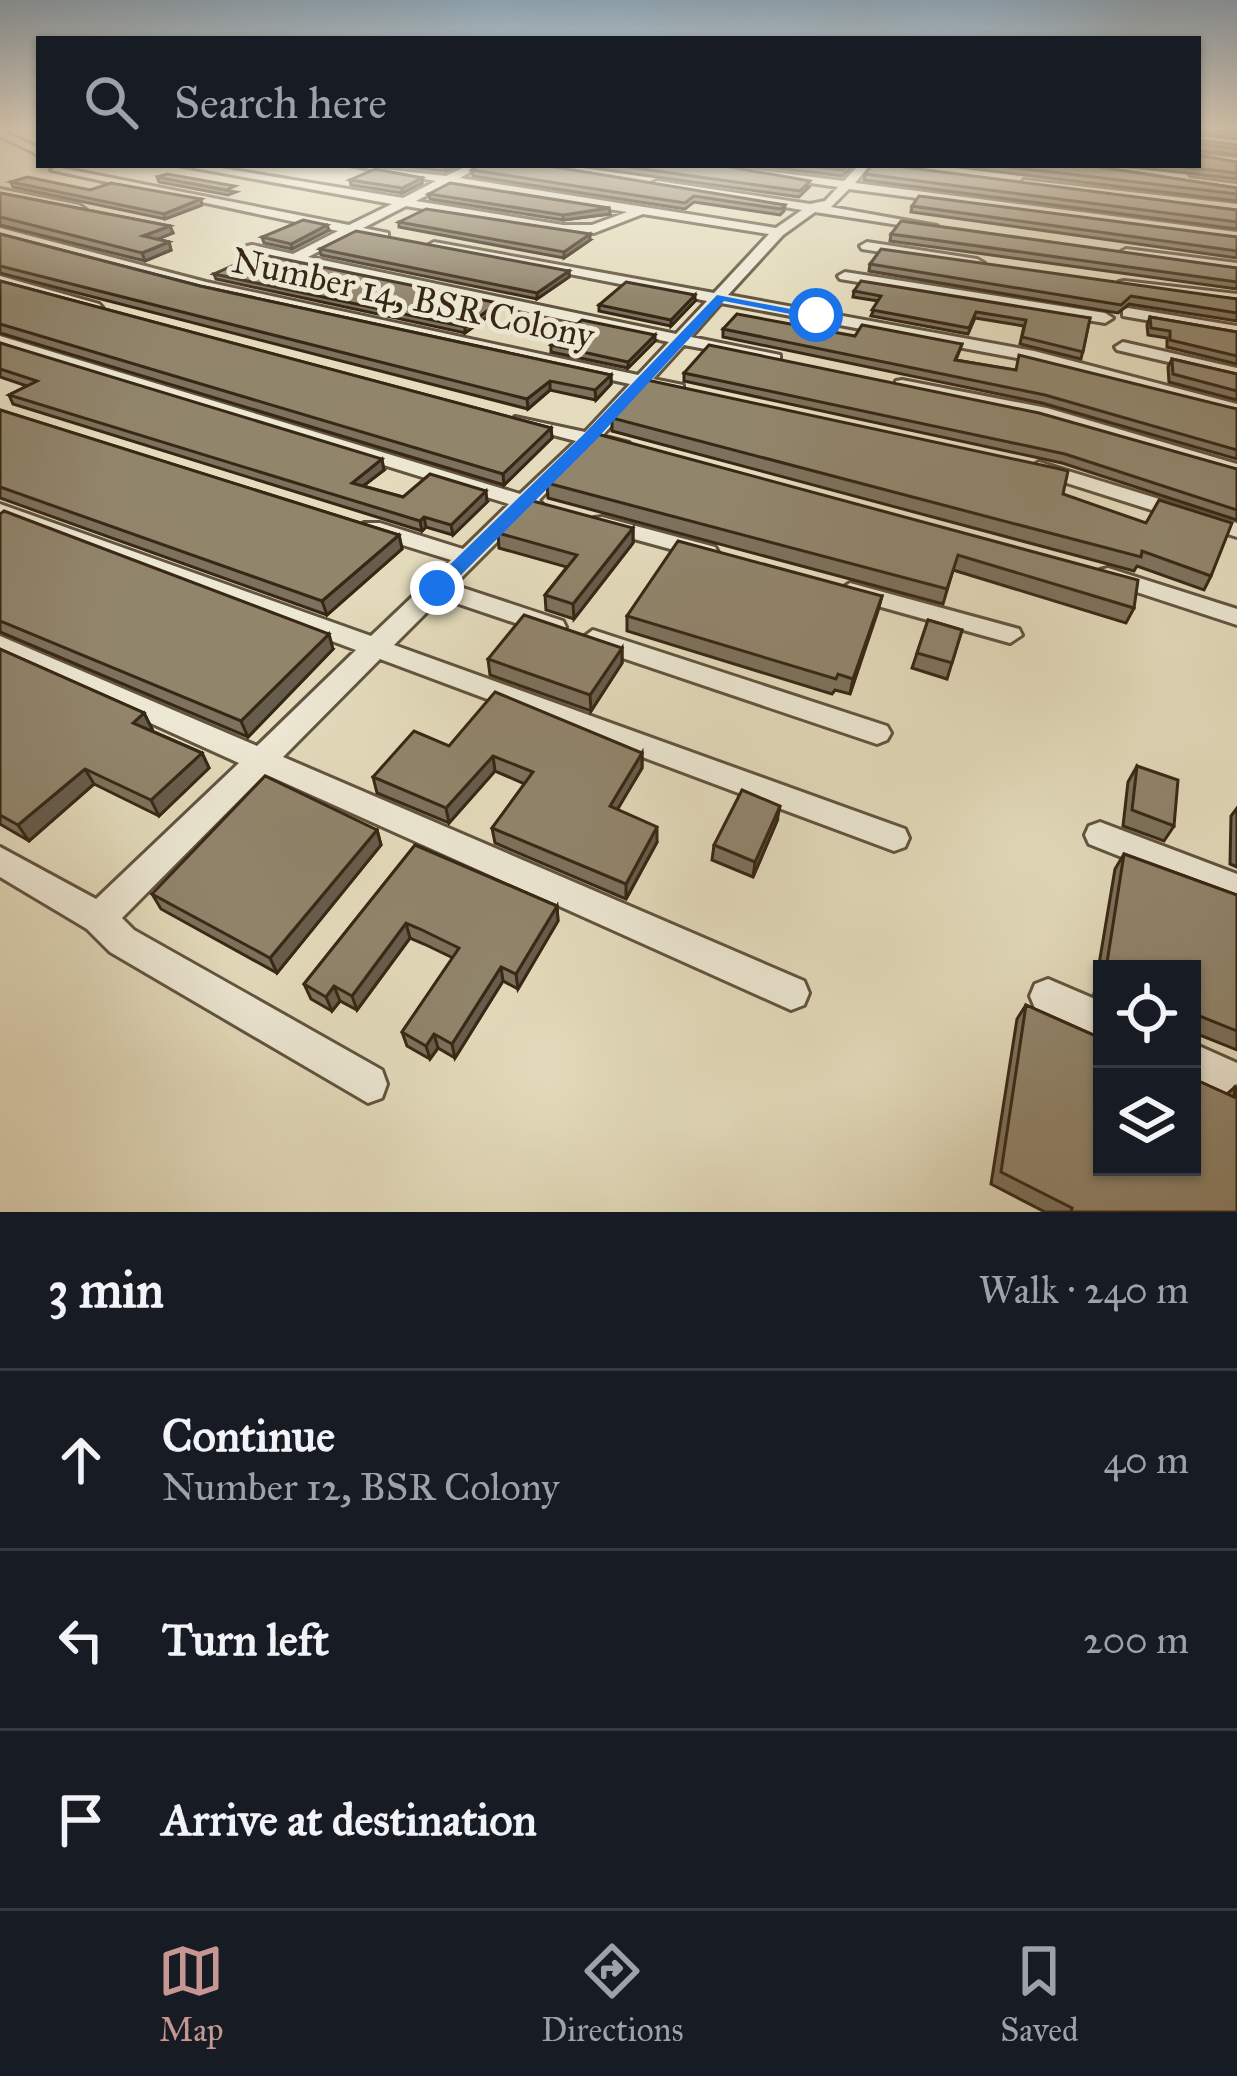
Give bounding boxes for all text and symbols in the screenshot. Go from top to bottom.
search box [36,36,1201,168]
icon: search [78,69,144,135]
text: Search here [174,75,387,130]
street label: Number 14, BSR Colony [228,238,599,358]
route start [789,288,843,342]
route end [410,561,464,615]
map controls [1093,960,1201,1176]
button: locate [1093,960,1201,1068]
button: layers [1093,1068,1201,1176]
text: 3 min [48,1259,164,1321]
text: Walk · 240 m [979,1266,1189,1314]
text: Continue [162,1408,335,1463]
icon: ahead [48,1427,114,1493]
text: 40 m [1103,1436,1189,1484]
text: Number 12, BSR Colony [162,1463,559,1511]
icon: left [48,1607,114,1673]
text: Turn left [162,1612,329,1667]
text: 200 m [1083,1616,1189,1664]
icon: arrive [48,1787,114,1853]
text: Arrive at destination [162,1792,537,1847]
tab: Map [158,1938,224,2050]
tab: Directions [541,1938,683,2050]
tab: Saved [1000,1938,1079,2050]

